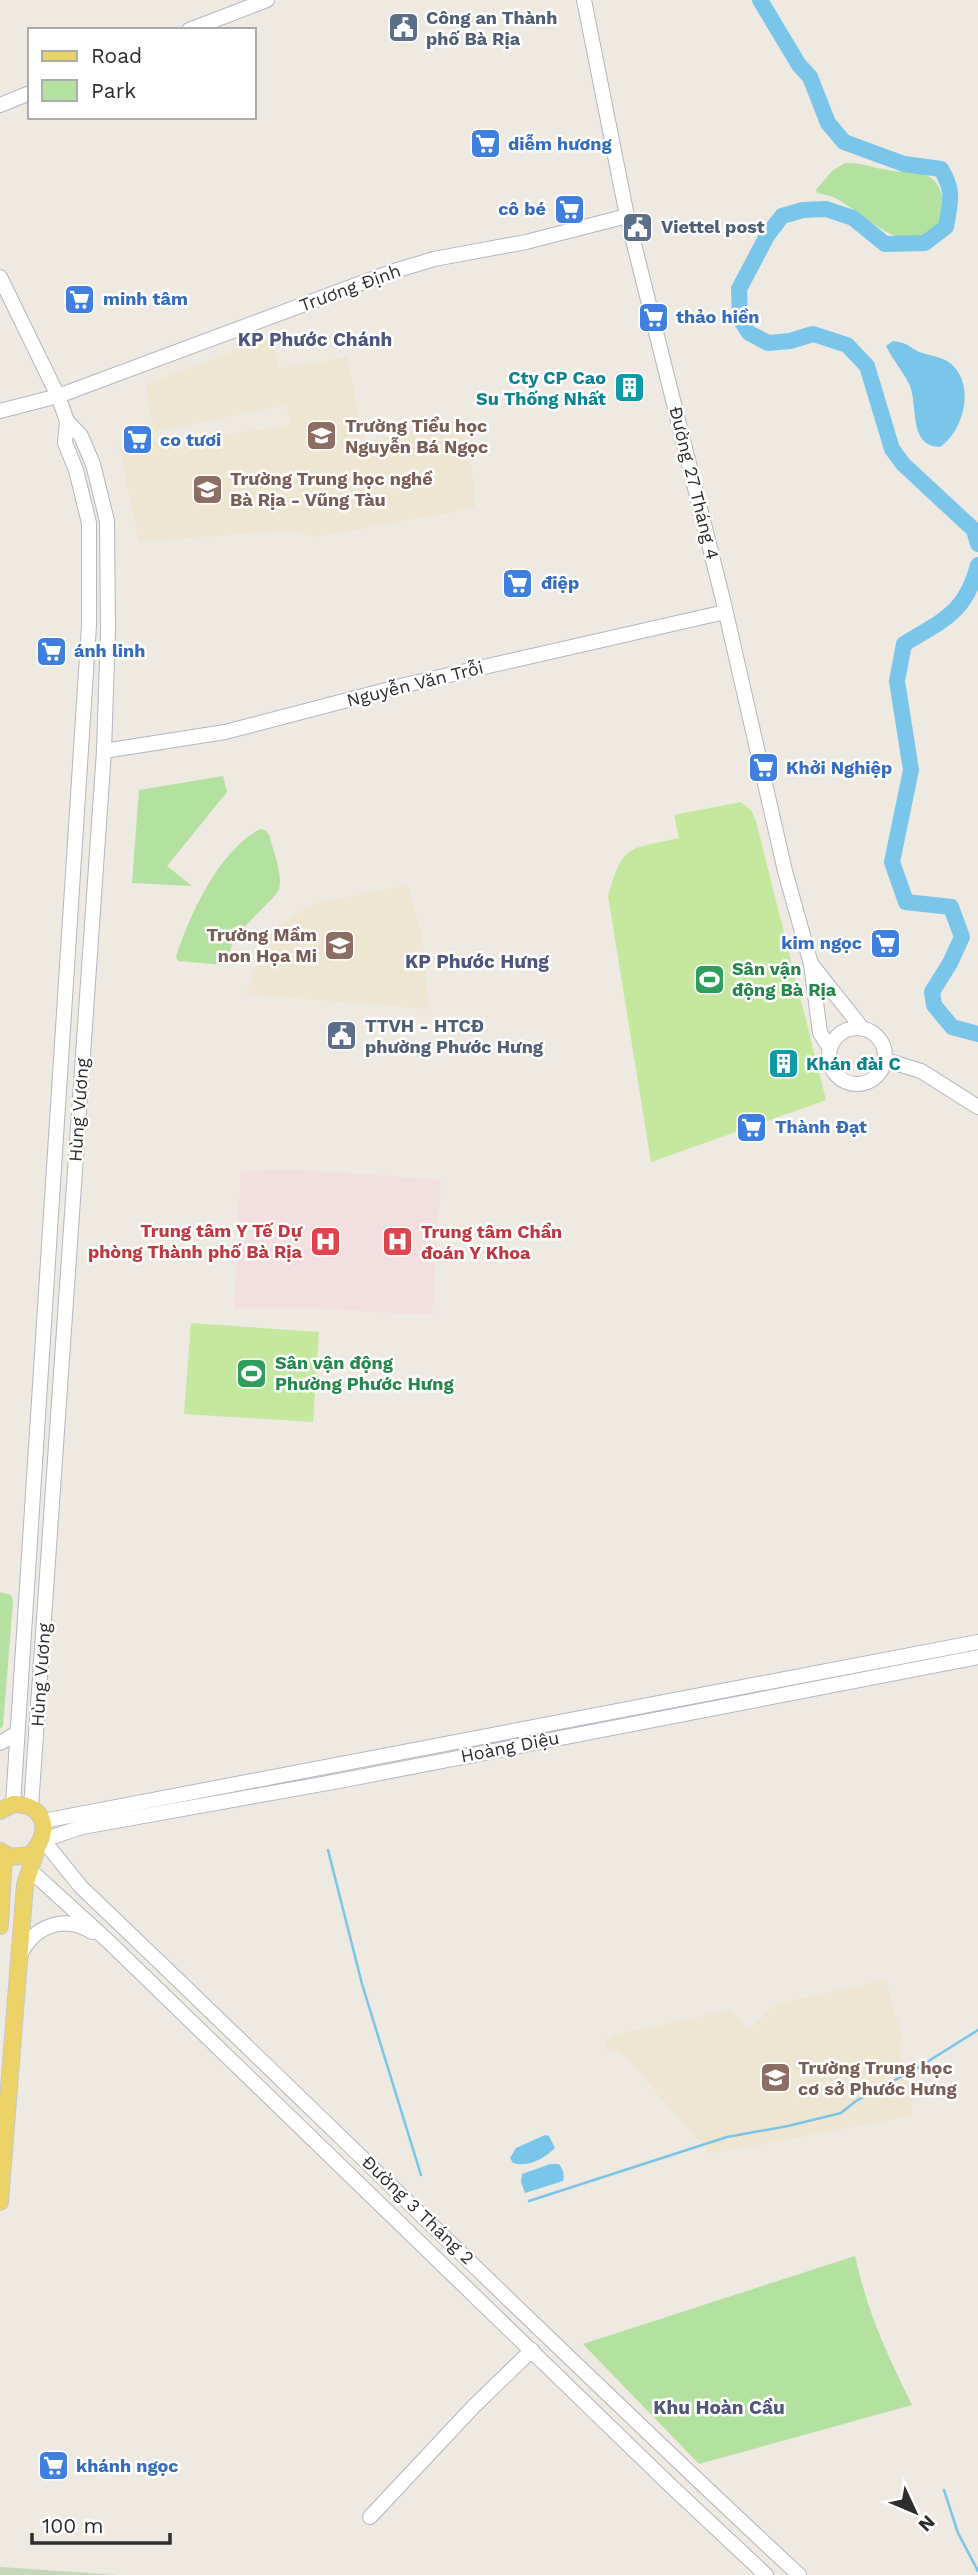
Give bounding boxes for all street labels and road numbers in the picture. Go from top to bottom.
street label: Trương Định [296,260,403,316]
street label: Đường 27 Tháng 4 [665,404,724,562]
street label: Nguyễn Văn Trỗi [344,656,485,711]
street label: Hùng Vương [64,1057,93,1163]
street label: Hùng Vương [26,1622,55,1728]
street label: Hoàng Diệu [459,1727,561,1766]
street label: Đường 3 Tháng 2 [358,2151,479,2268]

